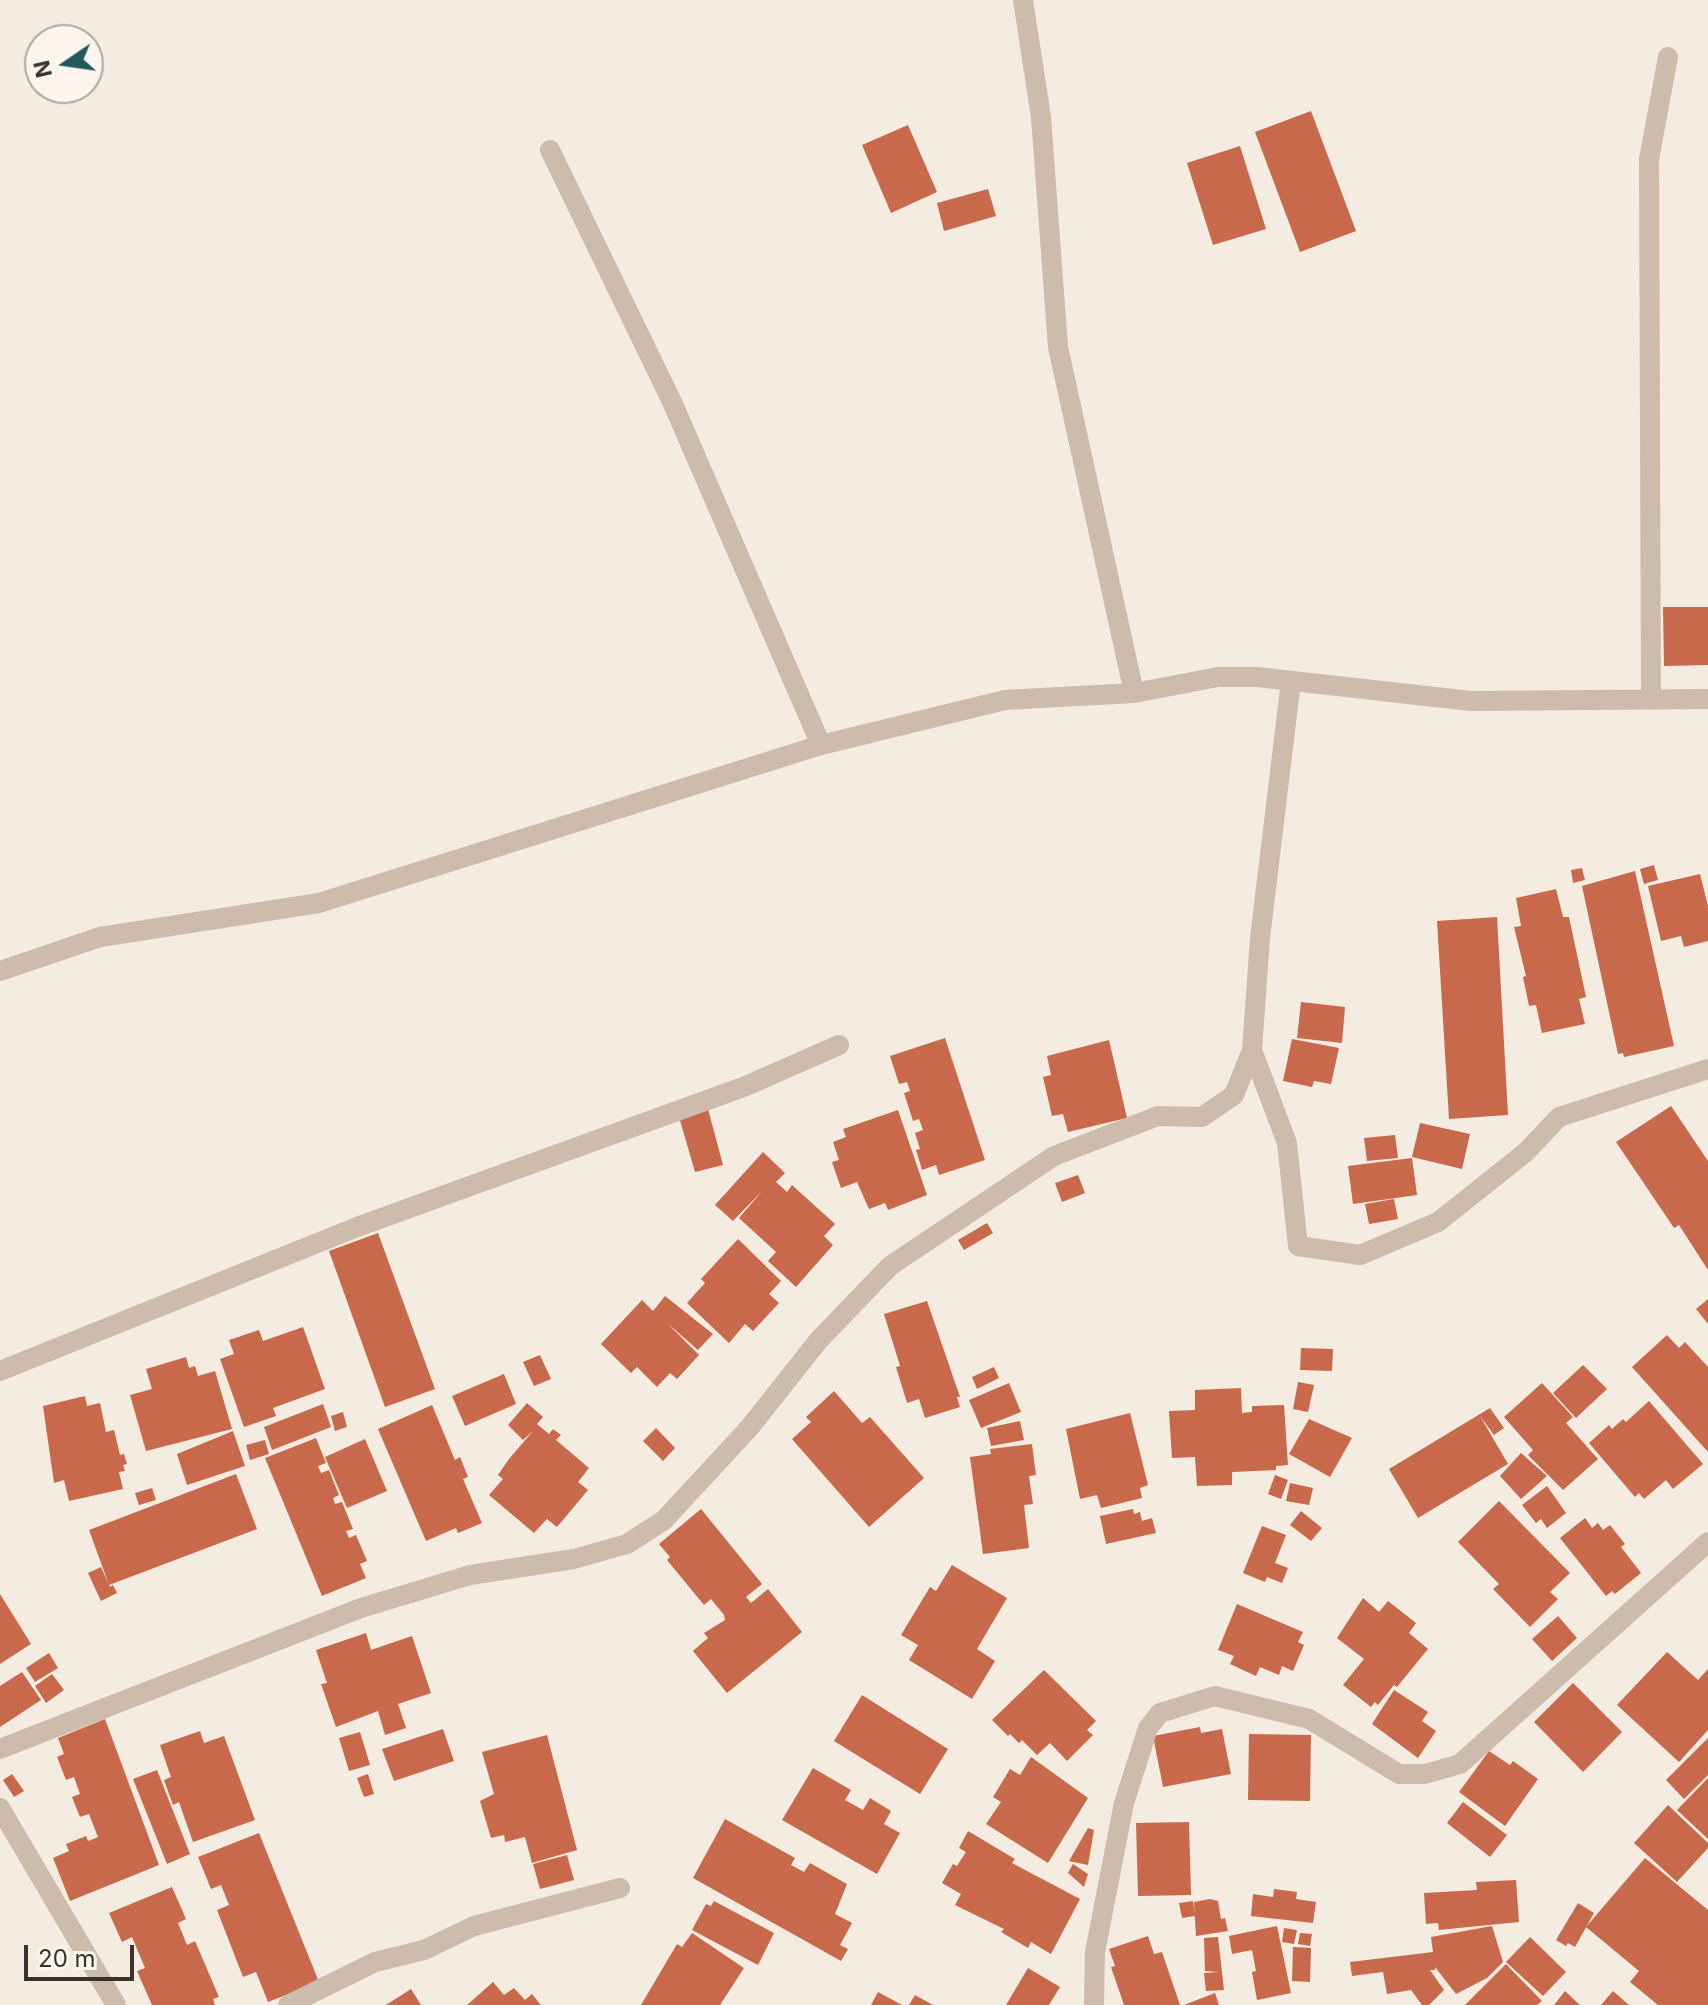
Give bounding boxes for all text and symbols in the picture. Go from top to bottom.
north arrow [24,24,104,104]
text: N [28,58,57,80]
scale bar [28,1929,138,1979]
text: 20 m [38,1944,96,1973]

